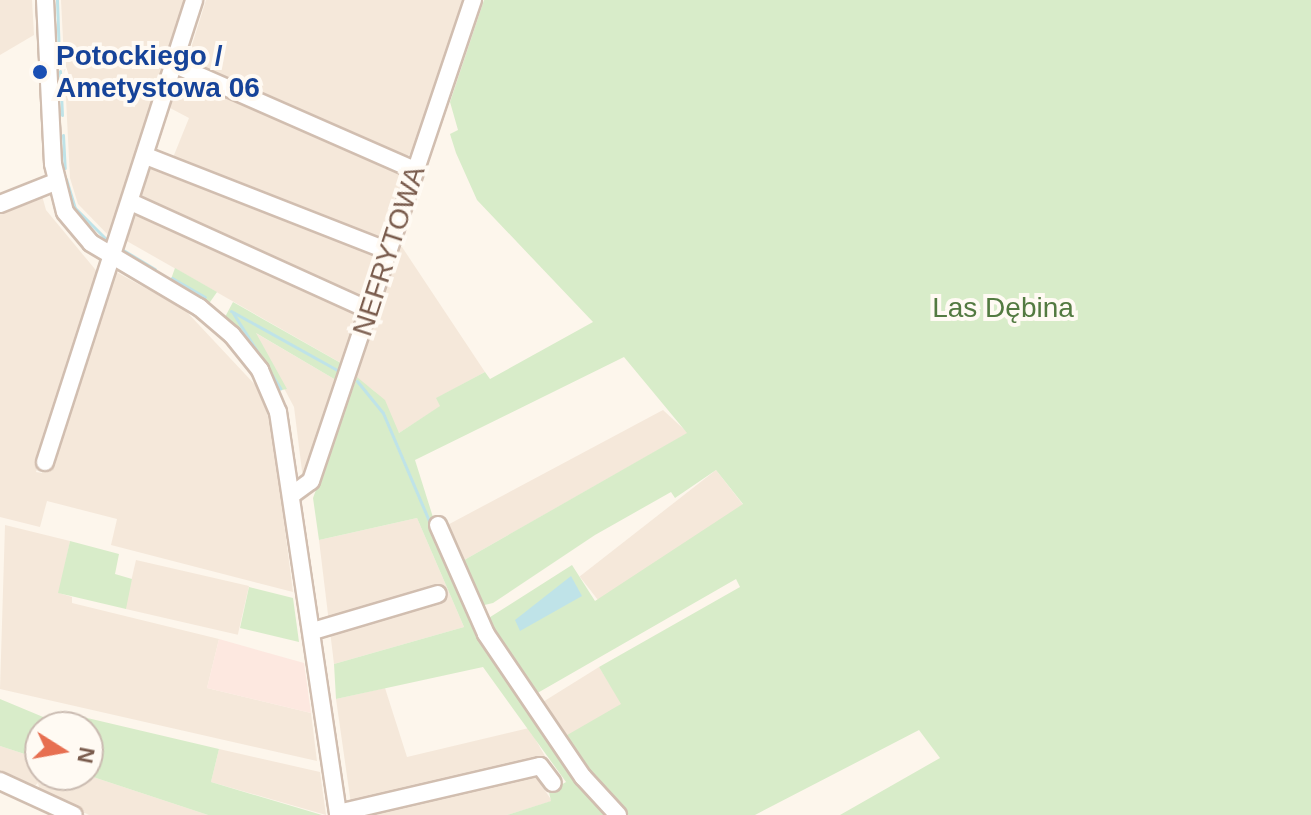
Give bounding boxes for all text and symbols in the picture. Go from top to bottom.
place label: Potockiego / Ametystowa 06 [56,39,260,105]
marker: Potockiego / Ametystowa 06 [31,63,49,81]
street label: NEFRYTOWA [346,162,432,340]
park label: Las Dębina [932,291,1074,325]
north arrow [24,711,104,791]
text: N [72,745,100,765]

